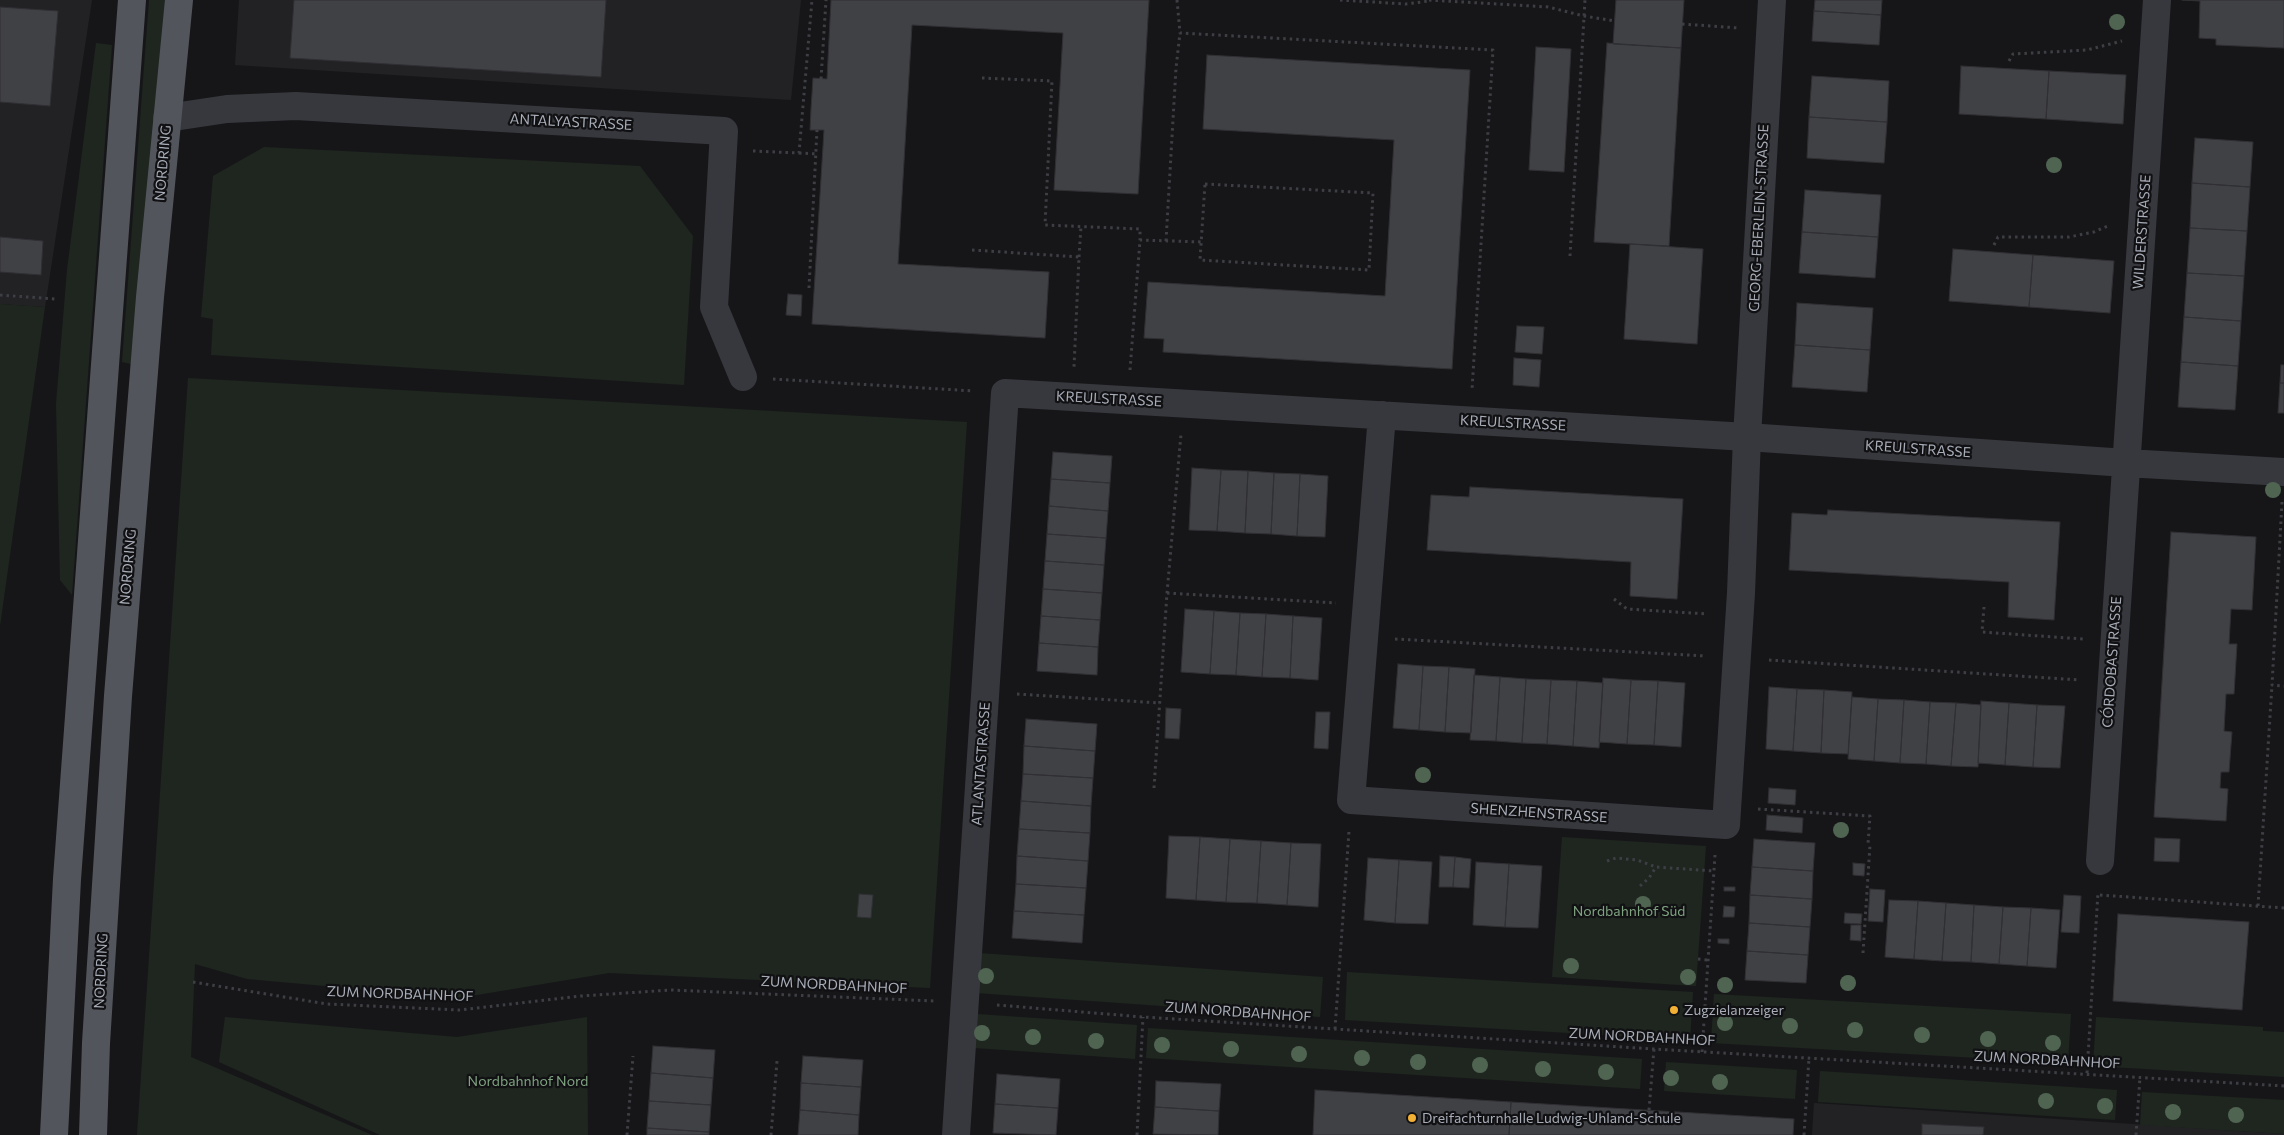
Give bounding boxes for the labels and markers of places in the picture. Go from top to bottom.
place label: Zugzielanzeiger [1684,1002,1784,1018]
marker: Zugzielanzeiger [1668,1004,1680,1016]
place label: Dreifachturnhalle Ludwig-Uhland-Schule [1422,1110,1681,1126]
marker: Dreifachturnhalle Ludwig-Uhland-Schule [1406,1112,1418,1124]

